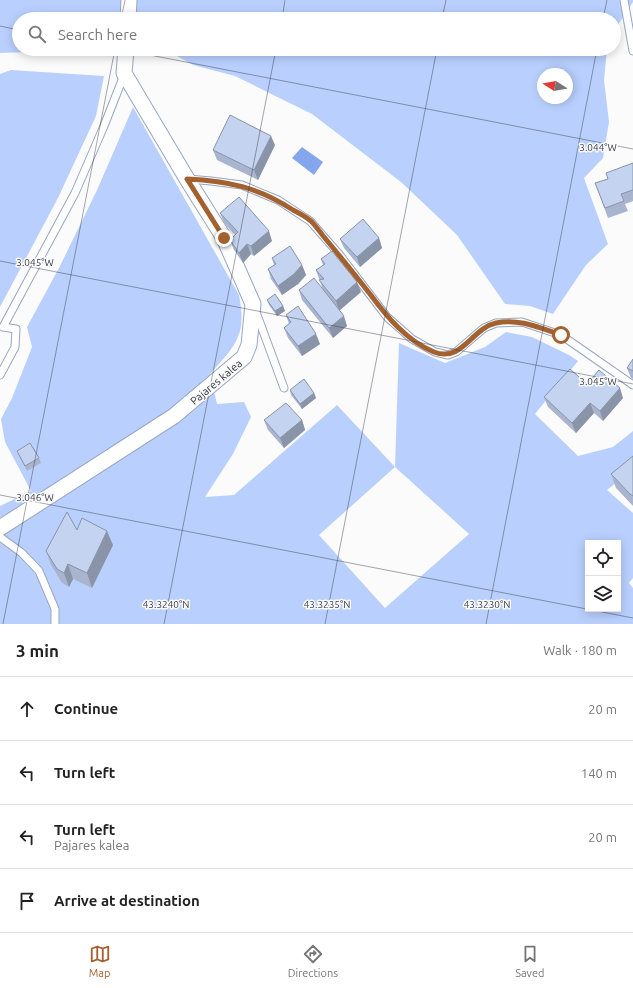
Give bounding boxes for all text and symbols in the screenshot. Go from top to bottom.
search box [12,12,621,56]
icon: search [26,23,48,45]
text: Search here [58,26,137,43]
north arrow [537,68,573,104]
text: 3.044°W [579,142,617,153]
route end [215,229,233,247]
text: 3.045°W [16,257,54,268]
route start [552,326,570,344]
street label: Pajares kalea [188,357,244,407]
text: 3.045°W [579,376,617,387]
text: 3.046°W [16,492,54,503]
map controls [585,540,621,612]
button: locate [585,540,621,576]
button: layers [585,576,621,612]
text: 43.3240°N [143,599,189,610]
text: 43.3235°N [304,599,350,610]
text: 43.3230°N [464,599,510,610]
text: 3 min [16,641,59,660]
text: Walk · 180 m [543,643,617,657]
icon: ahead [16,698,38,720]
text: Continue [54,700,118,717]
text: 20 m [588,702,617,716]
icon: left [16,762,38,784]
text: Turn left [54,764,115,781]
text: 140 m [581,766,617,780]
text: Turn left [54,821,115,838]
icon: left [16,826,38,848]
text: 20 m [588,830,617,844]
text: Pajares kalea [54,838,129,852]
icon: arrive [16,890,38,912]
text: Arrive at destination [54,892,200,909]
tab: Map [89,943,111,979]
tab: Directions [288,943,338,979]
tab: Saved [515,943,544,979]

